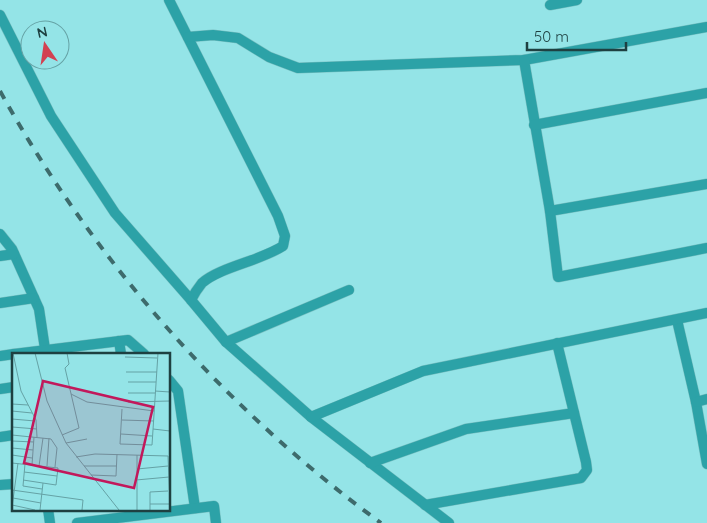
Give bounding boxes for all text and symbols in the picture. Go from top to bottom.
north arrow [20,20,70,70]
scale bar [527,20,626,52]
text: N [35,22,49,42]
text: 50 m [534,27,569,46]
inset map [12,353,170,510]

